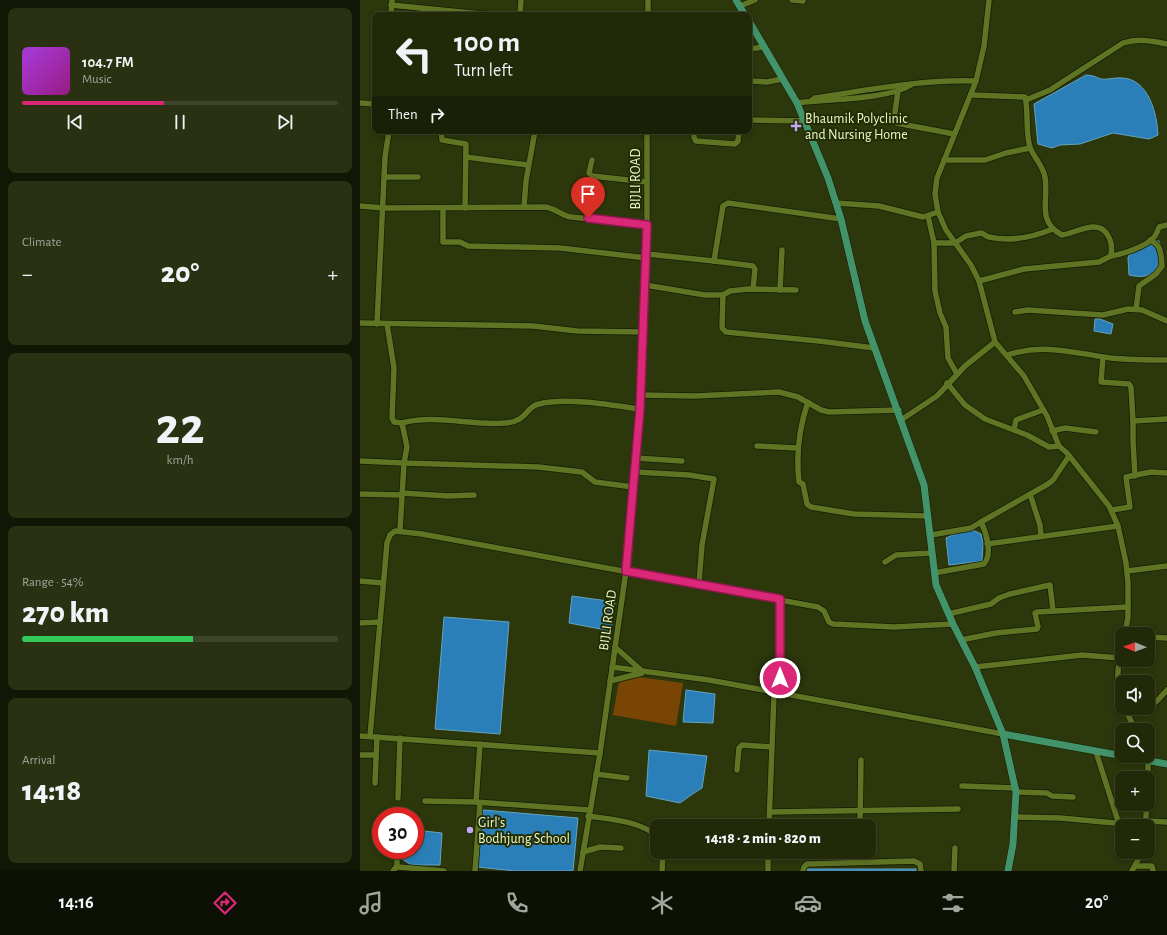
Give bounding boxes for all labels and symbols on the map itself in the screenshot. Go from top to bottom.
place label: Bhaumik Polyclinic and Nursing Home [805,112,908,142]
marker: Bhaumik Polyclinic and Nursing Home [790,120,802,132]
street label: BIJLI ROAD [629,149,643,209]
pin [571,177,605,218]
street label: BIJLI ROAD [597,589,619,651]
north arrow [1115,627,1155,667]
position arrow [759,657,801,699]
speed limit sign: 30 [372,807,424,859]
place label: Girl's Bodhjung School [478,816,570,846]
marker: Girl's Bodhjung School [465,825,475,835]

